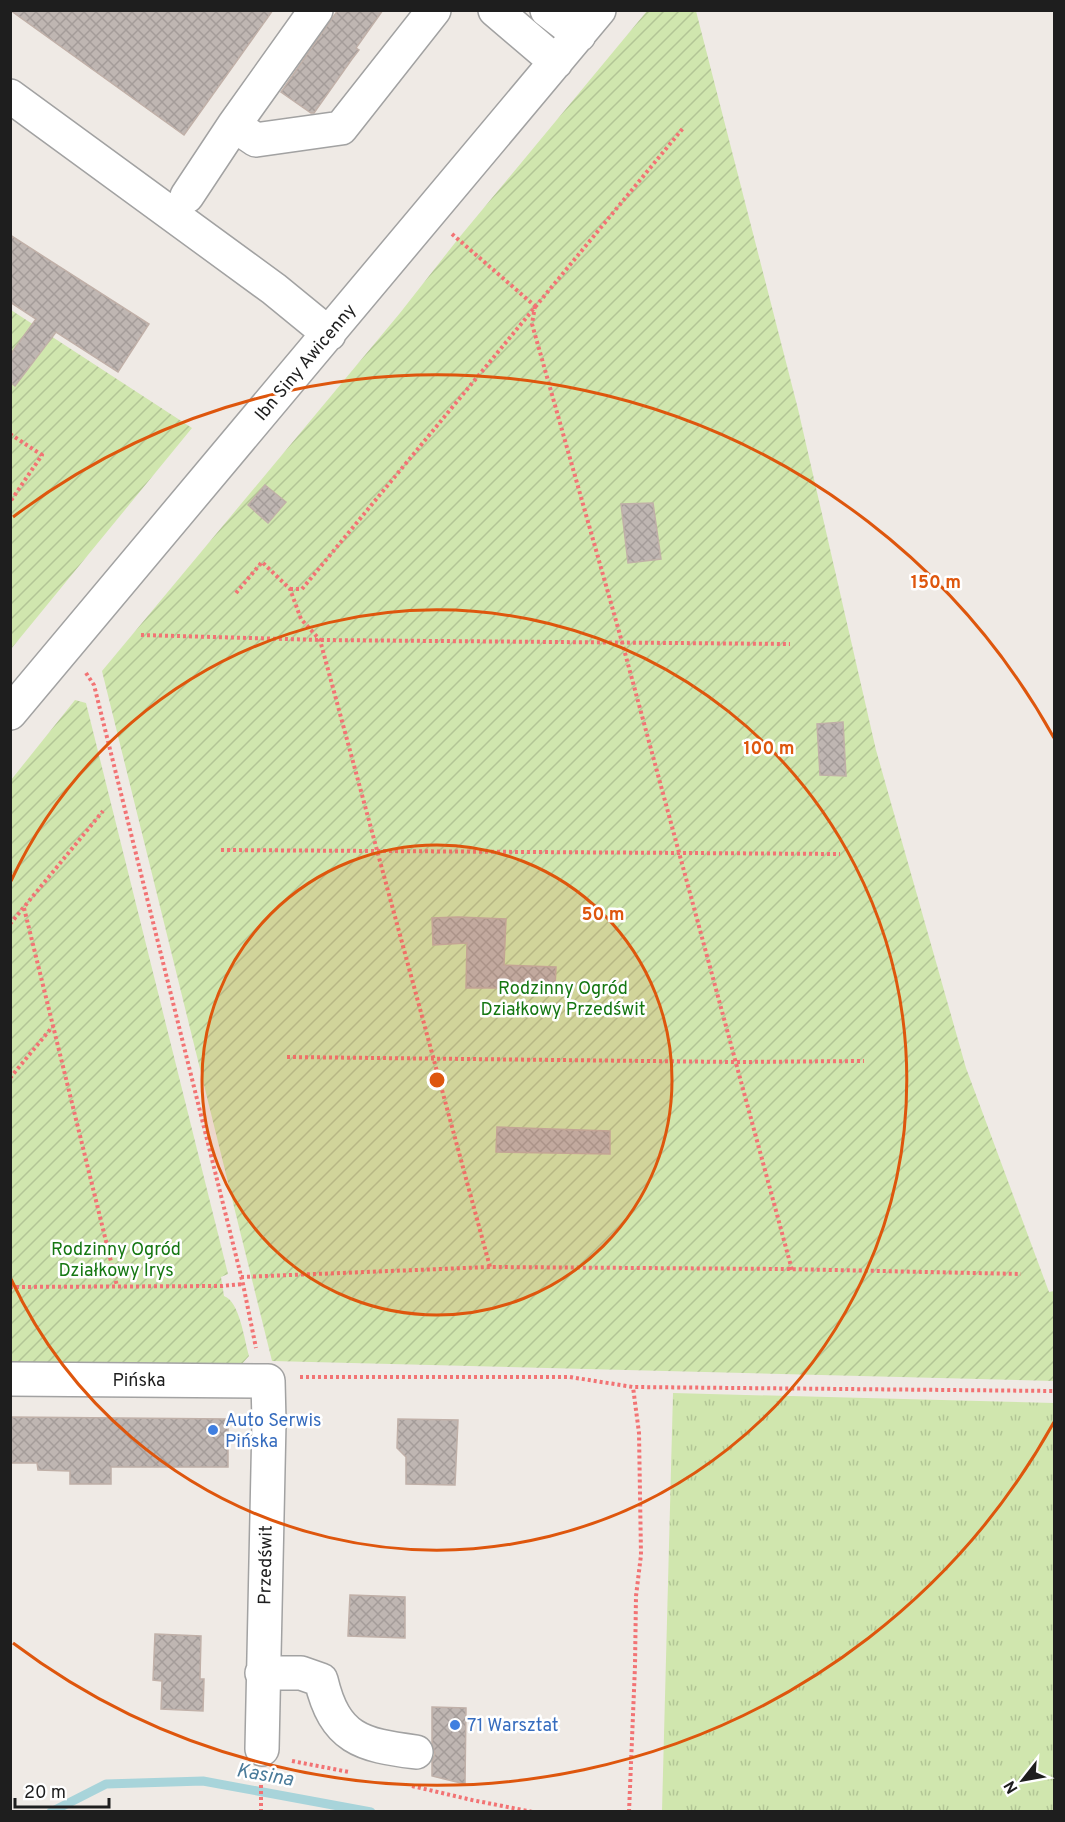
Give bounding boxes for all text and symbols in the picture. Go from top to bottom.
street label: Ibn Siny Awicenny [250,300,362,426]
text: 150 m [911,572,961,595]
text: 100 m [743,738,795,761]
text: 50 m [581,904,625,927]
park label: Rodzinny Ogród Działkowy Przedświt [480,978,646,1022]
centre of rings [427,1070,447,1090]
park label: Rodzinny Ogród Działkowy Irys [51,1239,181,1283]
street label: Pińska [112,1370,166,1393]
place label: Auto Serwis Pińska [225,1410,321,1454]
marker: Auto Serwis Pińska [206,1423,220,1437]
street label: Przedświt [254,1525,279,1605]
place label: 71 Warsztat [467,1715,558,1738]
marker: 71 Warsztat [448,1718,462,1732]
north arrow [993,1750,1053,1810]
water label: Kasina [234,1758,296,1794]
scale bar [15,1771,110,1809]
text: N [1000,1777,1023,1797]
text: 20 m [24,1782,66,1805]

